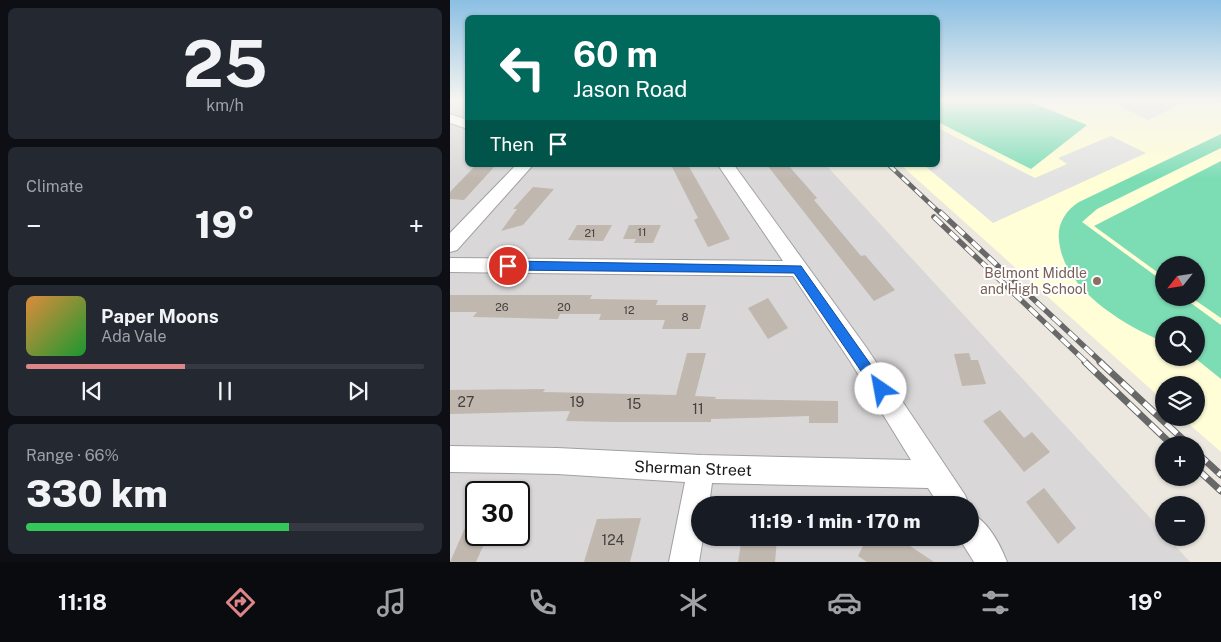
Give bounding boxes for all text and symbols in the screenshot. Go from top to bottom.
text: 25 [182,25,268,102]
text: 60 m [573,34,658,75]
icon: left [490,35,555,100]
text: Jason Road [573,76,687,102]
text: km/h [206,96,244,115]
icon: arrive [544,130,572,158]
text: Then [490,133,534,155]
text: Climate [26,177,83,196]
text: 19° [195,202,255,247]
text: − [26,209,42,242]
text: + [408,209,424,242]
house number: 11 [638,226,646,238]
house number: 21 [584,227,596,239]
pin [487,245,529,287]
icon: arrive [494,252,522,280]
north arrow [1155,256,1205,306]
map controls [1155,256,1205,546]
place label: Belmont Middle and High School [980,265,1087,297]
marker: Belmont Middle and High School [1091,275,1103,287]
house number: 26 [495,301,509,313]
house number: 20 [557,301,571,313]
house number: 12 [623,304,635,316]
text: Paper Moons [101,305,219,327]
house number: 8 [681,311,689,323]
button: search [1155,316,1205,366]
text: Ada Vale [101,327,166,346]
position arrow [854,362,906,414]
button: layers [1155,376,1205,426]
icon: previous [78,377,106,405]
icon: pause [211,377,239,405]
icon: next [344,377,372,405]
house number: 27 [458,394,474,410]
house number: 19 [570,394,584,410]
house number: 15 [627,396,641,412]
house number: 11 [692,401,704,417]
button: + [1155,436,1205,486]
text: Range · 66% [26,446,119,465]
street label: Sherman Street [634,457,752,480]
text: 330 km [26,471,168,516]
speed limit sign: 30 [465,481,530,546]
button: − [1155,496,1205,546]
text: 11:19 · 1 min · 170 m [750,510,920,532]
house number: 124 [602,532,625,548]
icon: directions [223,585,258,620]
icon: music [374,585,409,620]
icon: phone [525,585,560,620]
icon: climate [676,585,711,620]
icon: car [827,585,862,620]
icon: filters [978,585,1013,620]
text: 11:18 [58,589,107,615]
text: 19° [1129,589,1163,615]

